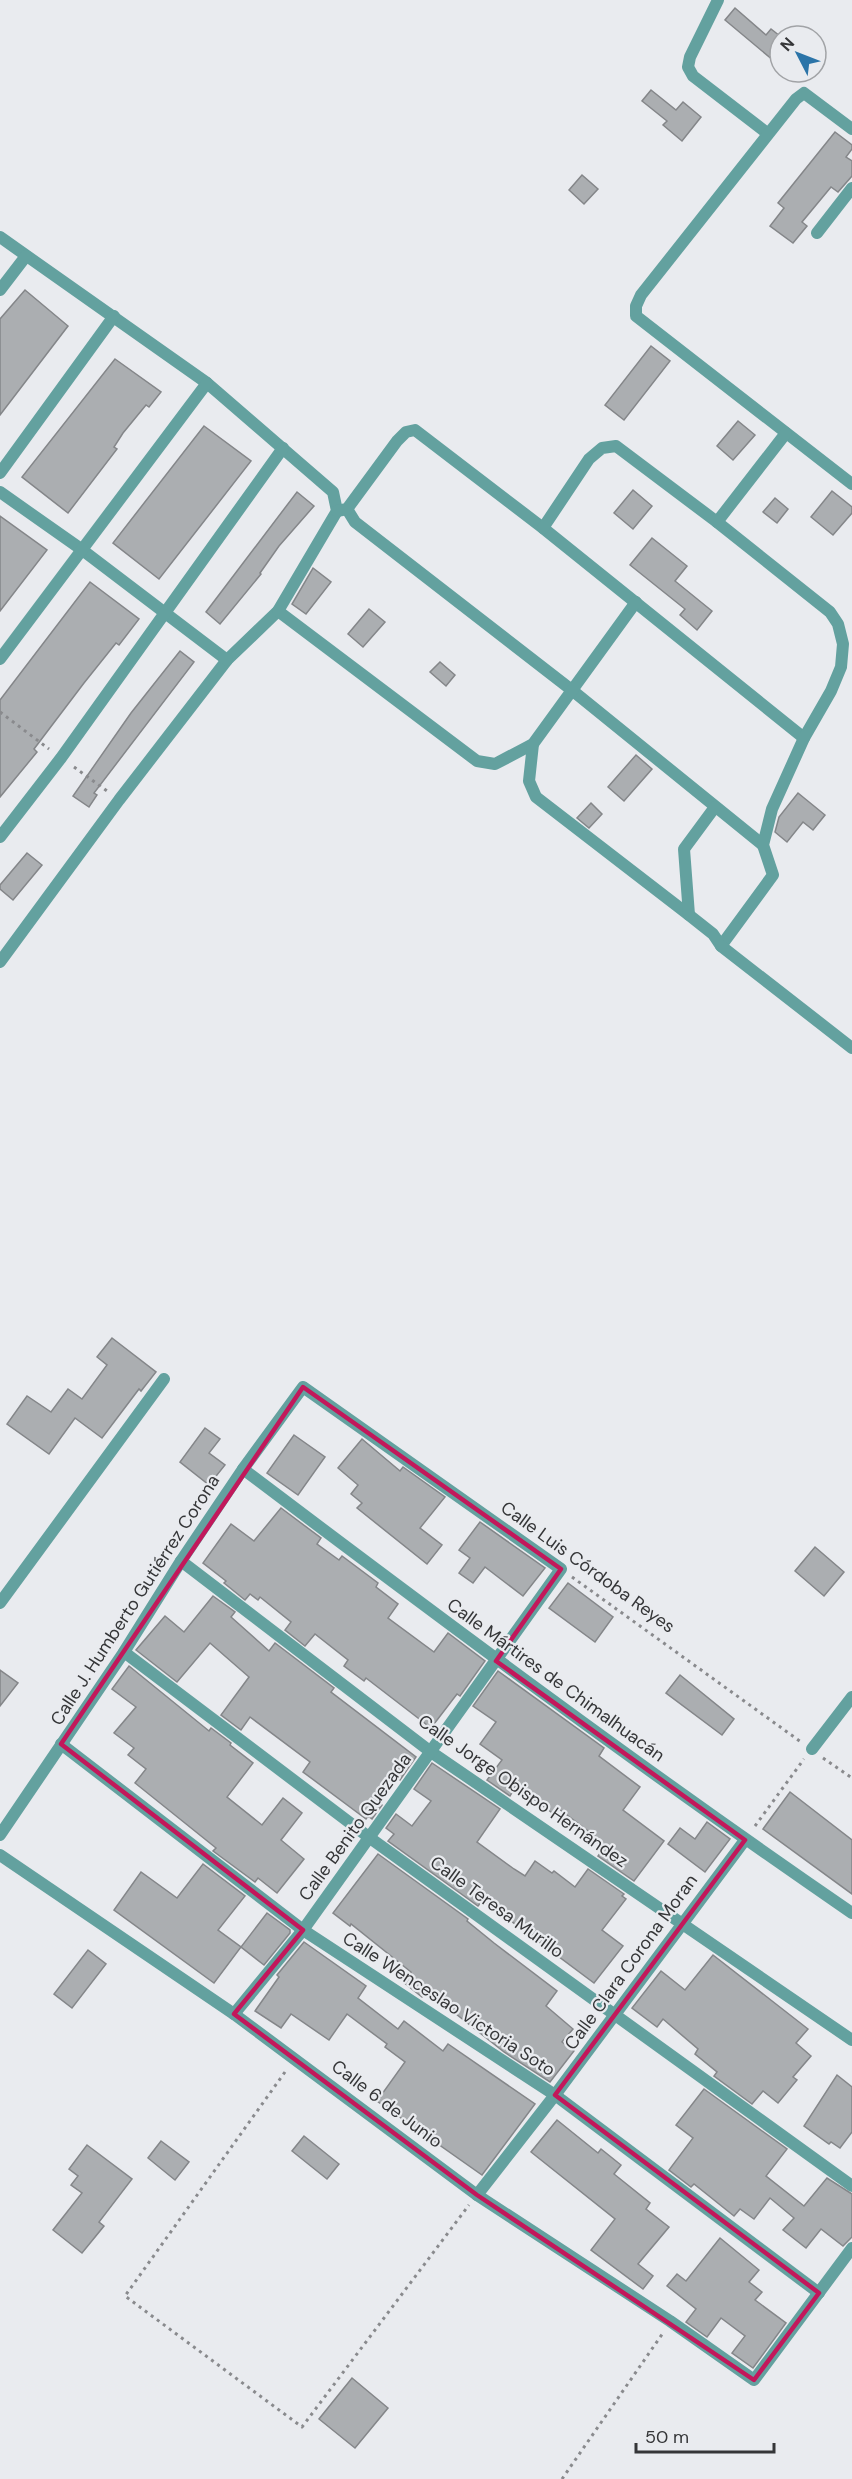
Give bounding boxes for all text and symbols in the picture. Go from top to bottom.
north arrow [768,24,828,84]
text: N [776,33,799,56]
street label: Calle J. Humberto Gutiérrez Corona [45,1470,225,1730]
street label: Calle Luis Córdoba Reyes [496,1496,680,1638]
street label: Calle Mártires de Chimalhuacán [442,1593,670,1767]
street label: Calle Jorge Obispo Hernández [413,1709,633,1873]
street label: Calle Benito Quezada [293,1748,417,1906]
street label: Calle Teresa Murillo [425,1850,569,1964]
street label: Calle Clara Corona Moran [559,1869,703,2055]
street label: Calle Wenceslao Victoria Soto [338,1926,560,2082]
street label: Calle 6 de Junio [327,2054,447,2154]
scale bar [636,2416,774,2454]
text: 50 m [645,2425,689,2449]

